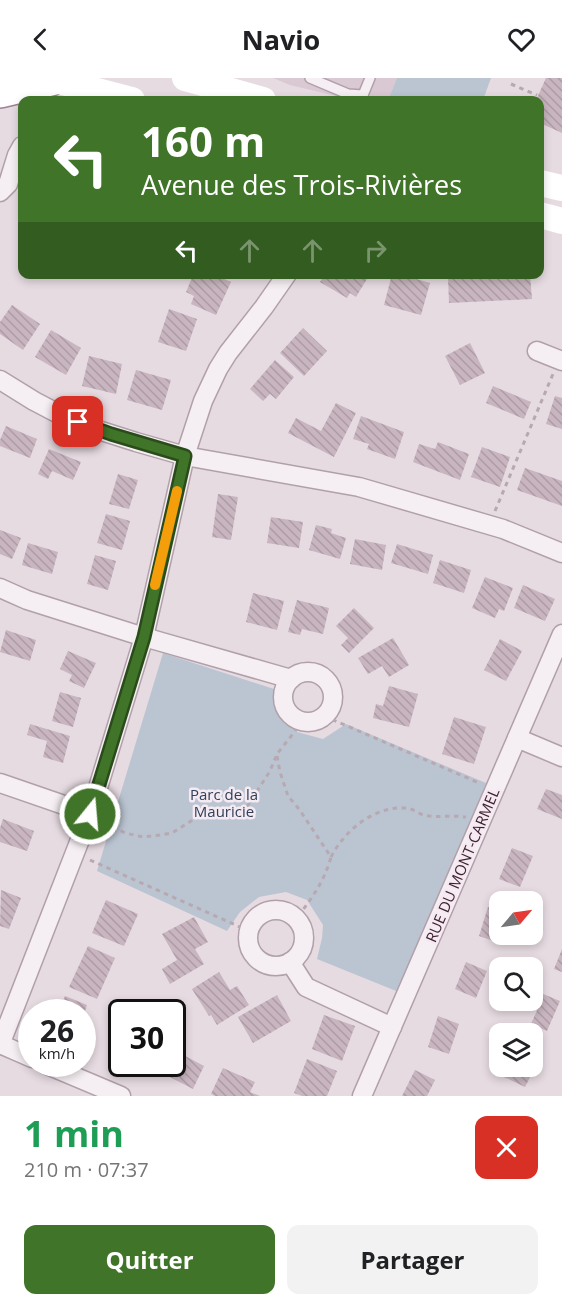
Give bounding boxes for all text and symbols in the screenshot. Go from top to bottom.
text: Navio [242,21,320,58]
icon: back [24,23,57,56]
icon: heart [505,23,538,56]
text: 160 m [141,112,265,169]
icon: left [42,120,120,198]
text: Avenue des Trois-Rivières [141,166,462,203]
icon: left [170,234,203,267]
icon: ahead [233,234,266,267]
icon: ahead [296,234,329,267]
icon: right [359,234,392,267]
pin [52,396,103,447]
icon: arrive [61,405,94,438]
position arrow [58,782,122,846]
park label: Parc de la Mauricie [190,784,258,821]
street label: RUE DU MONT-CARMEL [420,785,504,945]
north arrow [489,891,543,945]
map controls [489,891,543,1077]
button: search [489,957,543,1011]
speed limit sign: 30 [108,999,186,1077]
text: 26 [40,1010,74,1051]
button: layers [489,1023,543,1077]
text: km/h [39,1043,75,1063]
text: 1 min [24,1109,124,1158]
button: close [475,1116,538,1179]
text: 210 m · 07:37 [24,1156,149,1183]
button: Quitter [24,1225,275,1294]
button: Partager [287,1225,538,1294]

